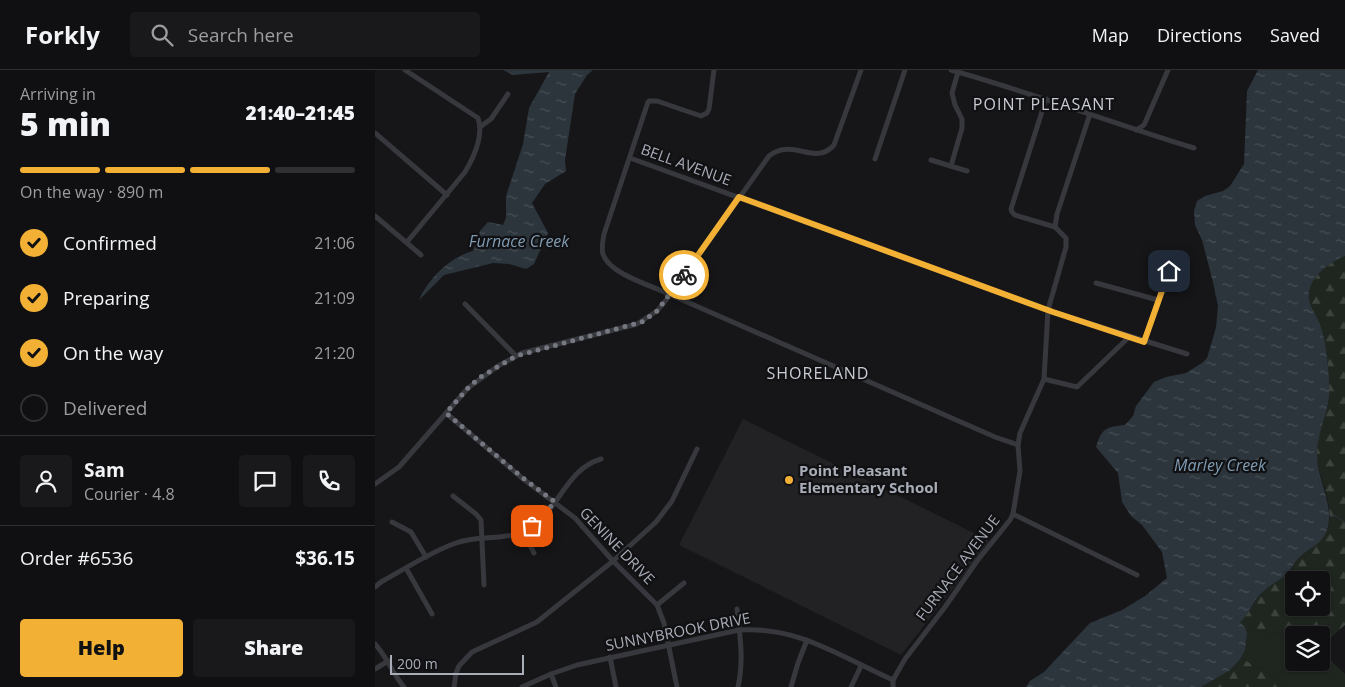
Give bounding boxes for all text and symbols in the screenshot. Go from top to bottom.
search box [130,12,480,57]
text: Forkly [25,18,100,51]
icon: search [148,21,176,49]
text: Search here [188,22,294,48]
text: Map [1092,23,1129,47]
text: Directions [1157,23,1242,47]
text: Saved [1270,23,1320,47]
text: Arriving in [20,83,96,105]
district label: POINT PLEASANT [973,93,1115,115]
text: 21:40–21:45 [245,100,355,126]
text: 5 min [20,102,111,145]
street label: BELL AVENUE [638,138,734,190]
text: On the way · 890 m [20,181,163,203]
icon: check [20,229,48,257]
text: Confirmed [63,230,157,256]
water label: Furnace Creek [469,230,570,252]
text: 21:06 [314,232,355,254]
courier [659,250,709,300]
pin [1148,250,1190,292]
icon: home [1155,257,1183,285]
icon: bike [670,261,698,289]
icon: check [20,284,48,312]
text: Preparing [63,285,150,311]
text: 21:09 [314,287,355,309]
icon: check [20,339,48,367]
text: On the way [63,340,163,366]
text: 21:20 [314,342,355,364]
district label: SHORELAND [767,362,869,384]
text: Delivered [63,395,147,421]
water label: Marley Creek [1174,454,1267,476]
button: person [20,455,72,507]
button: chat [239,455,291,507]
button: phone [303,455,355,507]
text: Sam [84,457,125,483]
place label: Point Pleasant Elementary School [799,460,938,497]
marker: Point Pleasant Elementary School [783,474,795,486]
text: Courier · 4.8 [84,483,175,505]
street label: GENINE DRIVE [576,502,660,588]
pin [511,505,553,547]
street label: FURNACE AVENUE [911,510,1004,624]
icon: bag [518,512,546,540]
text: Order #6536 [20,545,133,571]
text: $36.15 [295,545,355,571]
map controls [1285,571,1330,671]
button: locate [1285,571,1330,616]
street label: SUNNYBROOK DRIVE [604,607,752,655]
button: Help [20,619,183,677]
button: Share [193,619,355,677]
button: layers [1285,626,1330,671]
scale bar [390,652,524,675]
text: 200 m [397,654,438,673]

